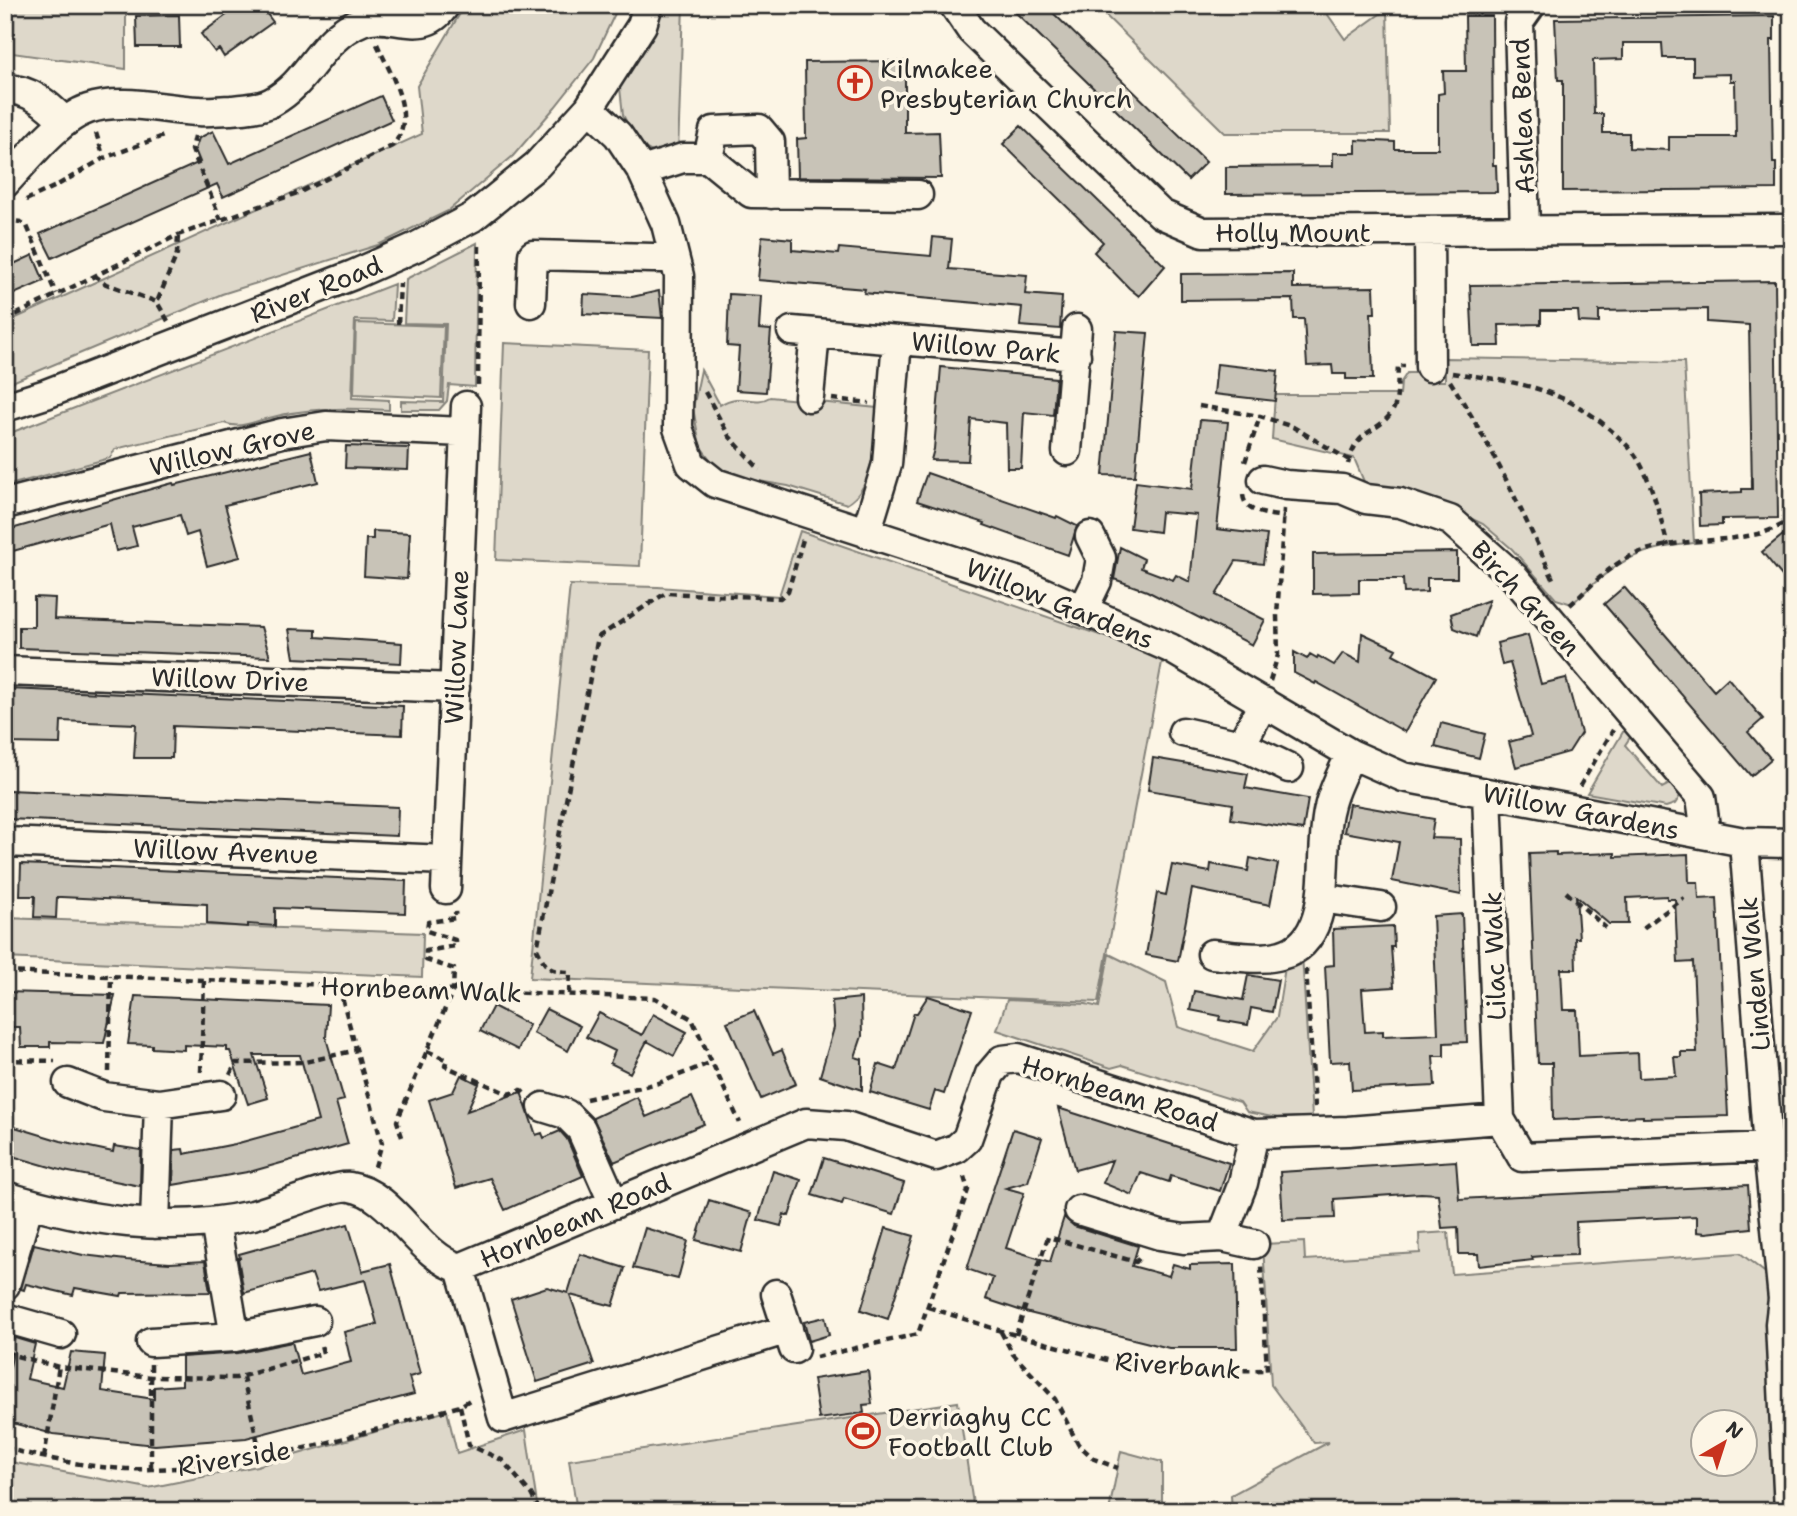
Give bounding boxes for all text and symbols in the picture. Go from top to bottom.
street label: Ashlea Bend [1502,37,1542,195]
place label: Kilmakee Presbyterian Church [880,51,1132,116]
church icon: Kilmakee Presbyterian Church [836,64,874,102]
street label: Holly Mount [1215,215,1371,250]
street label: River Road [245,247,387,331]
street label: Willow Park [910,323,1062,371]
street label: Willow Grove [146,412,318,484]
street label: Birch Green [1463,533,1589,663]
street label: Willow Gardens [961,549,1159,657]
street label: Willow Lane [436,569,476,725]
street label: Willow Drive [150,659,310,699]
street label: Willow Gardens [1479,775,1683,847]
street label: Willow Avenue [133,830,319,872]
street label: Lilac Walk [1474,891,1514,1021]
street label: Linden Walk [1730,895,1778,1053]
street label: Hornbeam Walk [320,968,522,1010]
street label: Hornbeam Road [1017,1046,1223,1140]
street label: Hornbeam Road [474,1164,676,1276]
street label: Riverbank [1114,1343,1242,1387]
place label: Derriaghy CC Football Club [888,1399,1053,1464]
north arrow [1688,1408,1758,1478]
sports icon: Derriaghy CC Football Club [844,1412,882,1450]
text: N [1721,1416,1748,1445]
street label: Riverside [175,1432,293,1484]

